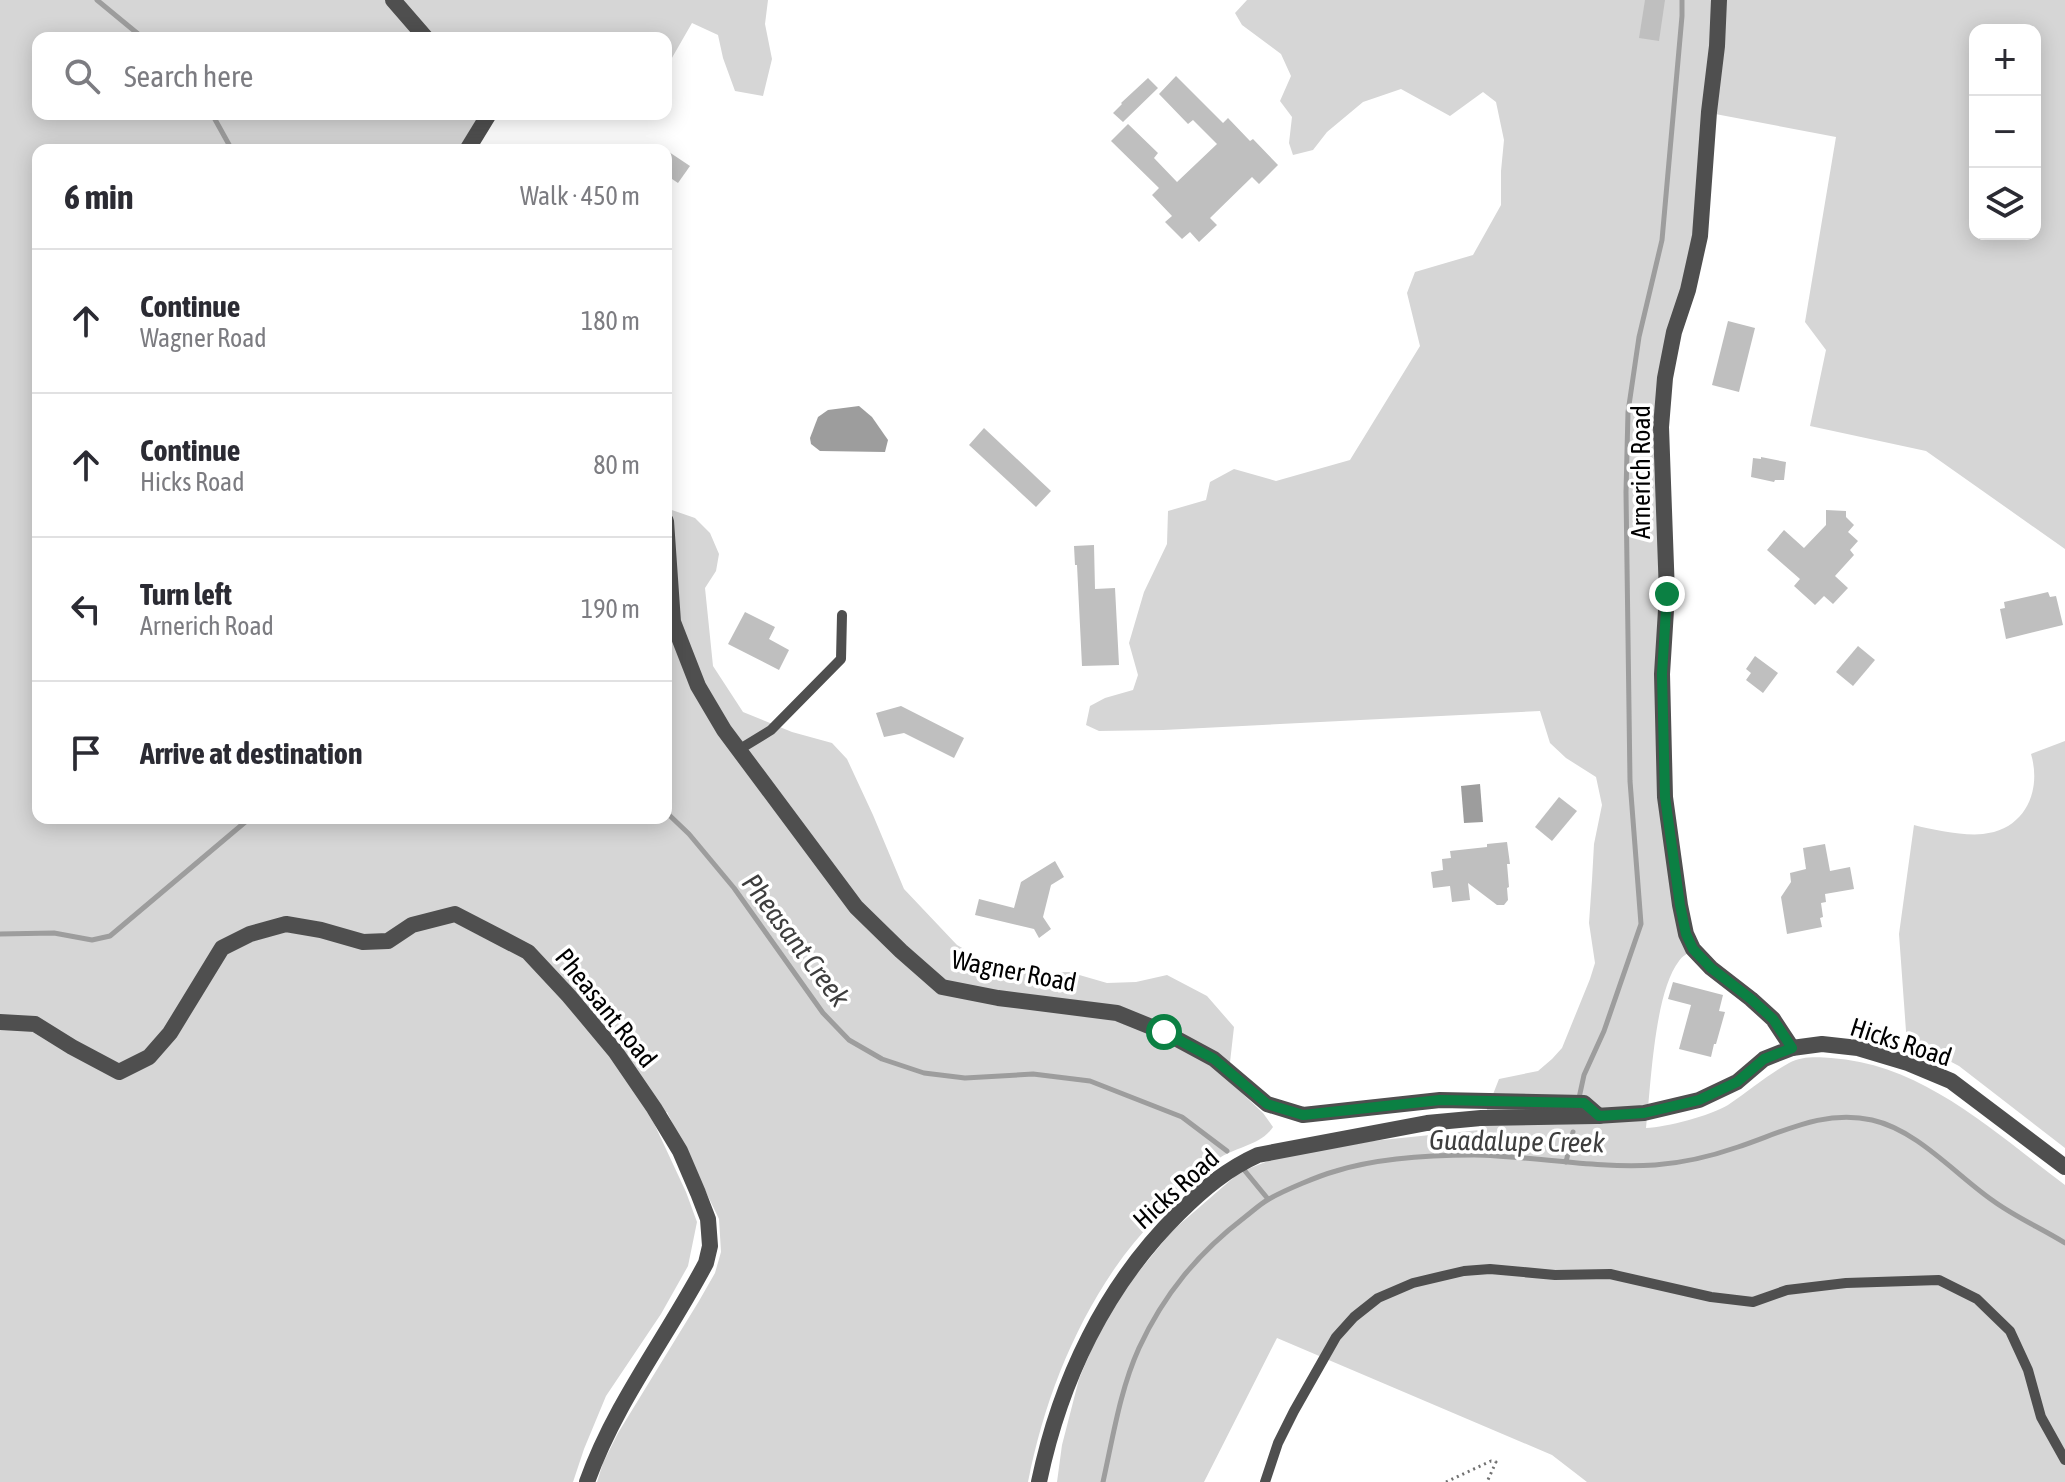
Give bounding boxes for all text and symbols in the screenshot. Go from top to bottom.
map controls [1969,24,2041,240]
button: + [1969,24,2041,96]
search box [32,32,672,120]
icon: search [60,54,104,98]
text: Search here [124,59,253,93]
button: − [1969,96,2041,168]
button: layers [1969,168,2041,240]
text: 6 min [64,177,133,216]
text: Walk · 450 m [520,181,640,211]
text: Continue [140,289,240,323]
icon: ahead [64,299,108,343]
text: 180 m [581,306,640,336]
text: Wagner Road [140,323,267,353]
street label: Arnerich Road [1626,405,1656,539]
text: Continue [140,433,240,467]
icon: ahead [64,443,108,487]
text: 80 m [593,450,640,480]
text: Hicks Road [140,467,245,497]
route end [1649,576,1685,612]
text: Turn left [140,577,232,611]
icon: left [64,587,108,631]
text: 190 m [581,594,640,624]
text: Arnerich Road [140,611,274,641]
icon: arrive [64,731,108,775]
text: Arrive at destination [140,736,362,770]
water label: Pheasant Creek [736,867,857,1013]
street label: Pheasant Road [549,943,663,1073]
street label: Wagner Road [949,944,1079,998]
street label: Hicks Road [1847,1012,1955,1072]
route start [1146,1014,1182,1050]
water label: Guadalupe Creek [1429,1123,1606,1159]
street label: Hicks Road [1127,1143,1225,1235]

